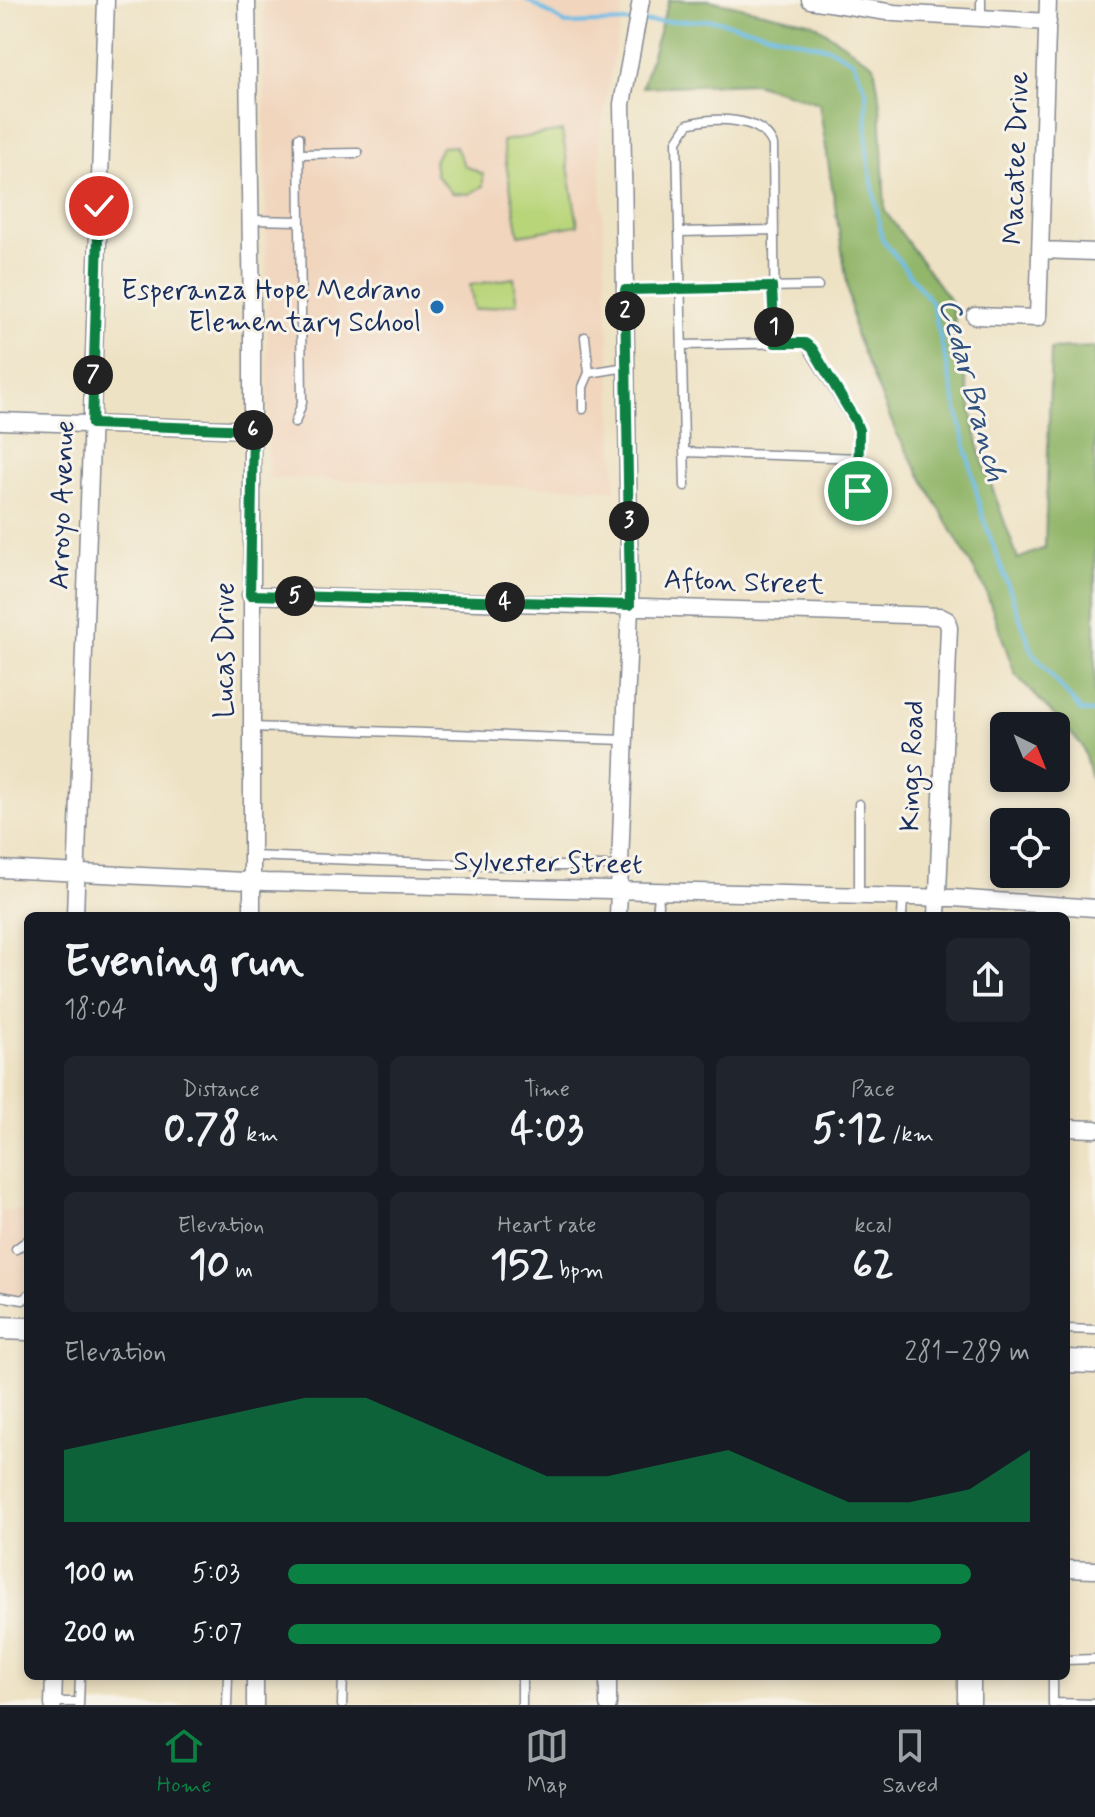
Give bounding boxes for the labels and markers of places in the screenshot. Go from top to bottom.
pin [65,172,133,240]
place label: Esperanza Hope Medrano Elementary School [121,273,421,342]
pin: 2 [605,291,645,331]
marker: Esperanza Hope Medrano Elementary School [428,298,446,316]
pin: 1 [754,307,794,347]
pin: 7 [73,355,113,395]
pin: 6 [233,410,273,450]
pin [824,457,892,525]
pin: 3 [609,501,649,541]
pin: 5 [275,576,315,616]
pin: 4 [485,582,525,622]

